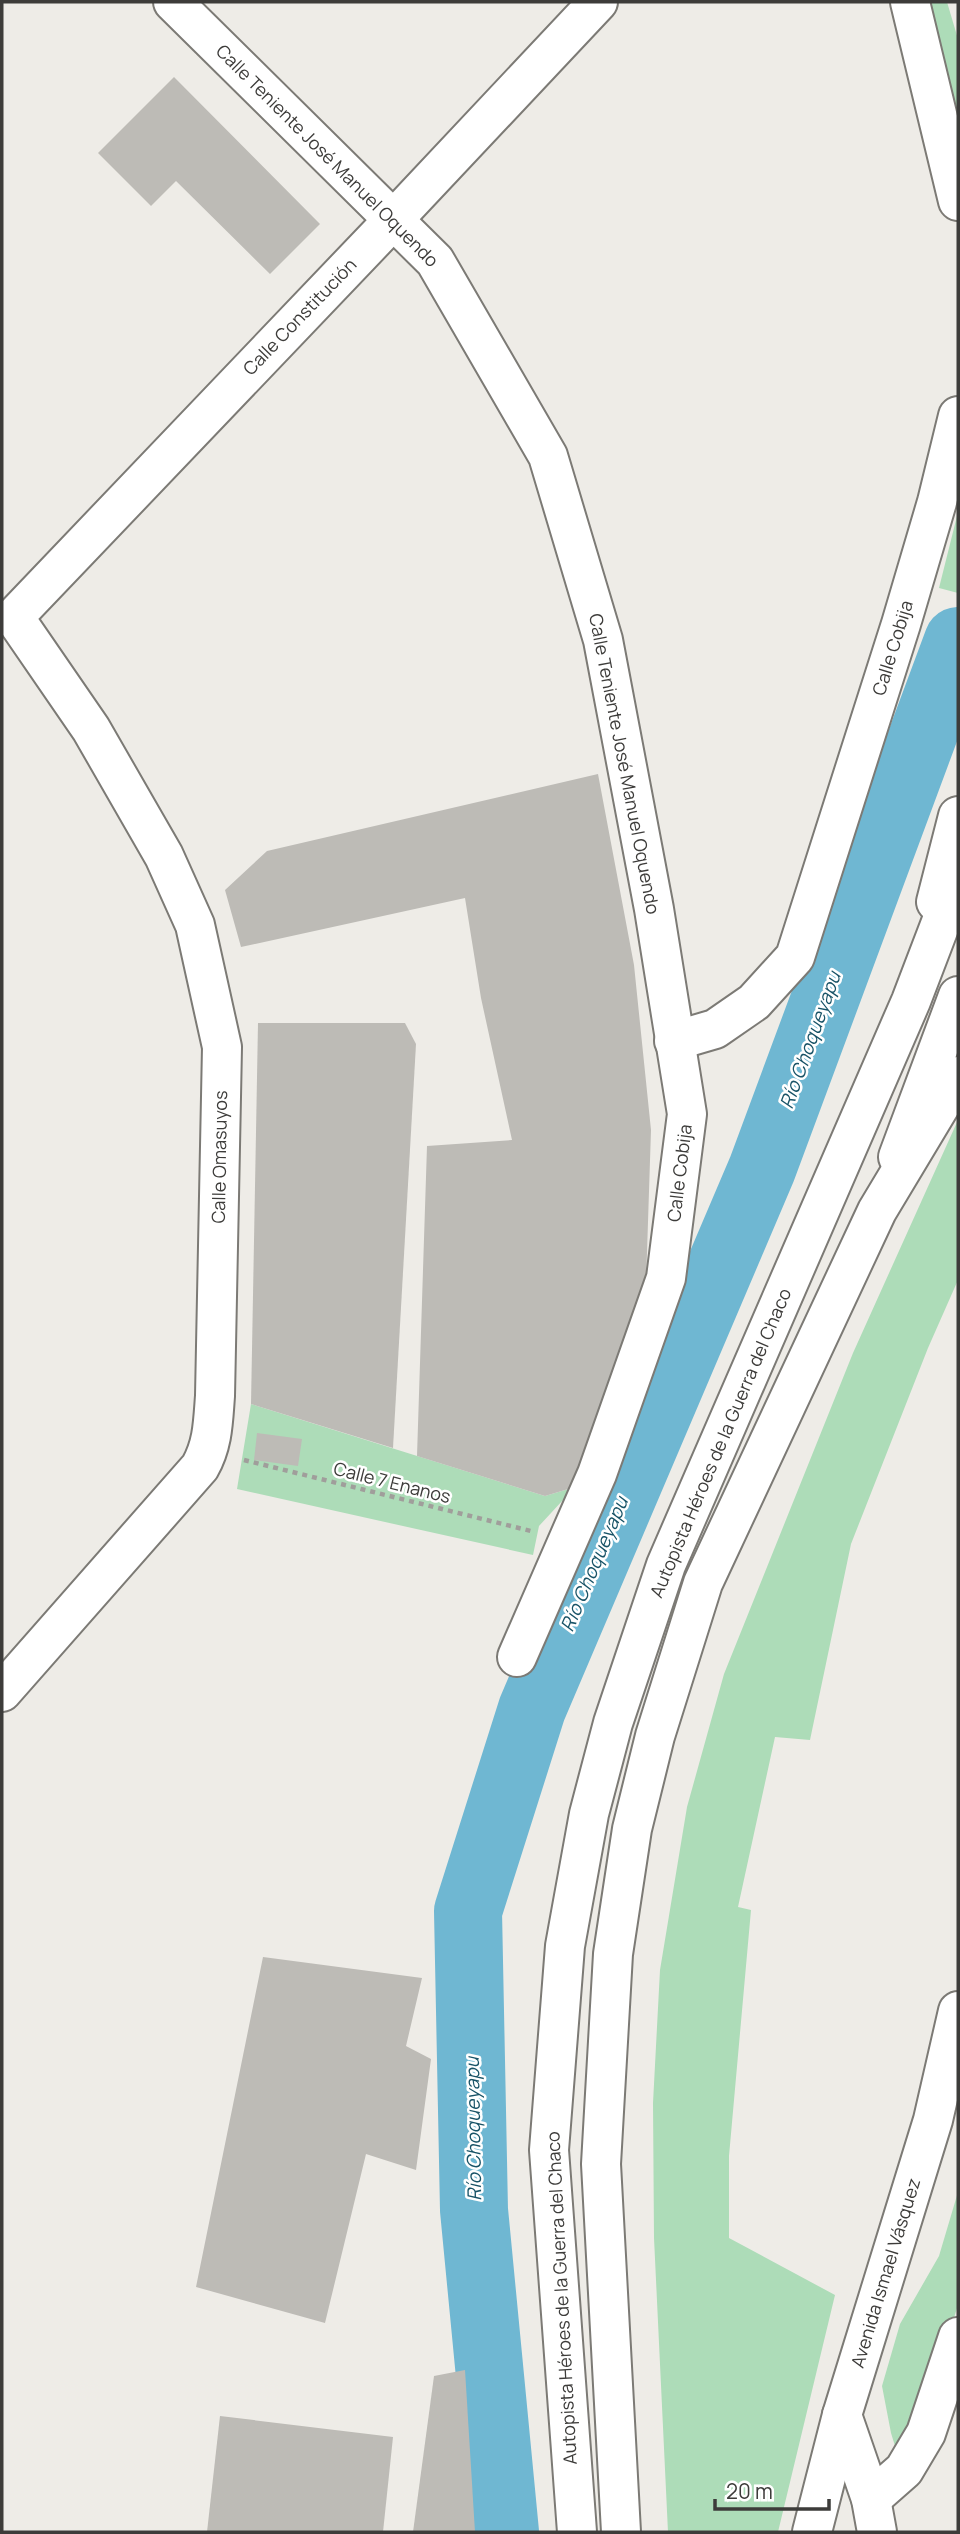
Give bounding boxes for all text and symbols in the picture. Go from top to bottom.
street label: Calle Teniente José Manuel Oquendo [211,39,444,272]
street label: Calle Constitución [237,253,361,380]
street label: Calle Cobija [866,597,918,698]
street label: Calle Teniente José Manuel Oquendo [584,611,666,916]
water label: Río Choqueyapu [773,966,847,1112]
street label: Calle Omasuyos [206,1090,232,1224]
street label: Calle Cobija [661,1123,697,1223]
street label: Autopista Héroes de la Guerra del Chaco [644,1284,796,1601]
street label: Calle 7 Enanos [331,1456,453,1508]
water label: Río Choqueyapu [554,1491,635,1635]
water label: Río Choqueyapu [459,2055,487,2201]
street label: Autopista Héroes de la Guerra del Chaco [540,2131,582,2465]
street label: Avenida Ismael Vásquez [845,2175,925,2370]
scale bar [715,2468,829,2512]
text: 20 m [726,2477,773,2505]

